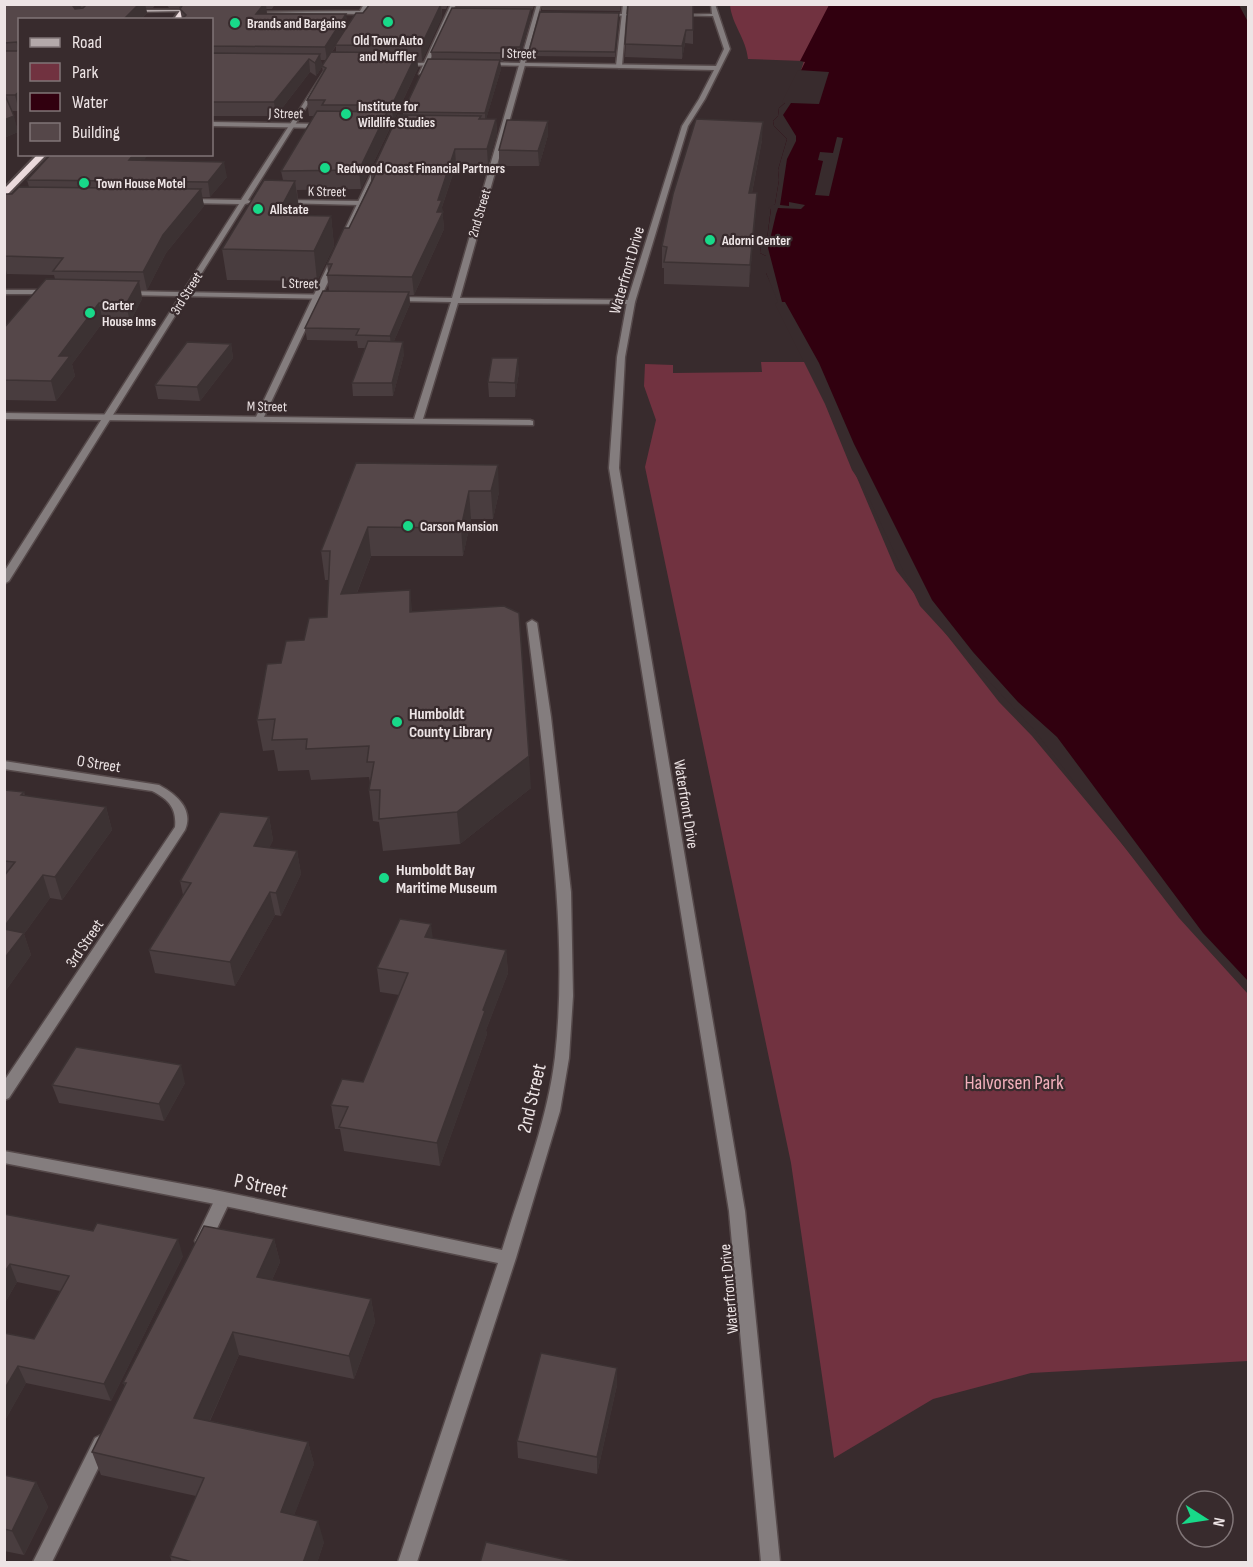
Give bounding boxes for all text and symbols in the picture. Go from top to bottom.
place label: Brands and Bargains [247,15,346,32]
marker: Old Town Auto and Muffler [381,15,395,29]
marker: Brands and Bargains [228,16,242,30]
legend [18,18,213,156]
text: Road [72,32,102,53]
place label: Old Town Auto and Muffler [353,32,423,65]
street label: I Street [502,45,536,62]
text: Park [72,62,98,83]
text: Water [72,92,108,113]
place label: Institute for Wildlife Studies [358,98,435,131]
street label: J Street [268,105,303,122]
marker: Institute for Wildlife Studies [339,107,353,121]
text: Building [72,122,120,143]
place label: Redwood Coast Financial Partners [337,160,505,177]
marker: Redwood Coast Financial Partners [318,161,332,175]
place label: Town House Motel [96,175,186,192]
marker: Town House Motel [77,176,91,190]
street label: K Street [308,183,346,200]
street label: 2nd Street [465,187,494,239]
place label: Allstate [269,201,309,218]
marker: Allstate [251,202,265,216]
street label: Waterfront Drive [606,225,649,316]
place label: Adorni Center [721,232,791,249]
marker: Adorni Center [703,233,717,247]
street label: 3rd Street [167,269,206,318]
street label: L Street [281,275,319,292]
place label: Carter House Inns [102,297,156,330]
marker: Carter House Inns [83,306,97,320]
street label: M Street [247,398,287,415]
place label: Carson Mansion [420,518,498,535]
marker: Carson Mansion [401,519,415,533]
place label: Humboldt County Library [409,705,493,742]
marker: Humboldt County Library [390,715,404,729]
street label: O Street [75,752,122,777]
street label: Waterfront Drive [669,758,702,850]
place label: Humboldt Bay Maritime Museum [396,861,497,898]
marker: Humboldt Bay Maritime Museum [377,871,391,885]
street label: 3rd Street [62,916,108,972]
street label: 2nd Street [512,1061,552,1135]
park label: Halvorsen Park [964,1071,1064,1095]
street label: P Street [232,1169,290,1203]
street label: Waterfront Drive [716,1243,743,1335]
north arrow [1175,1489,1235,1549]
text: N [1208,1516,1228,1528]

